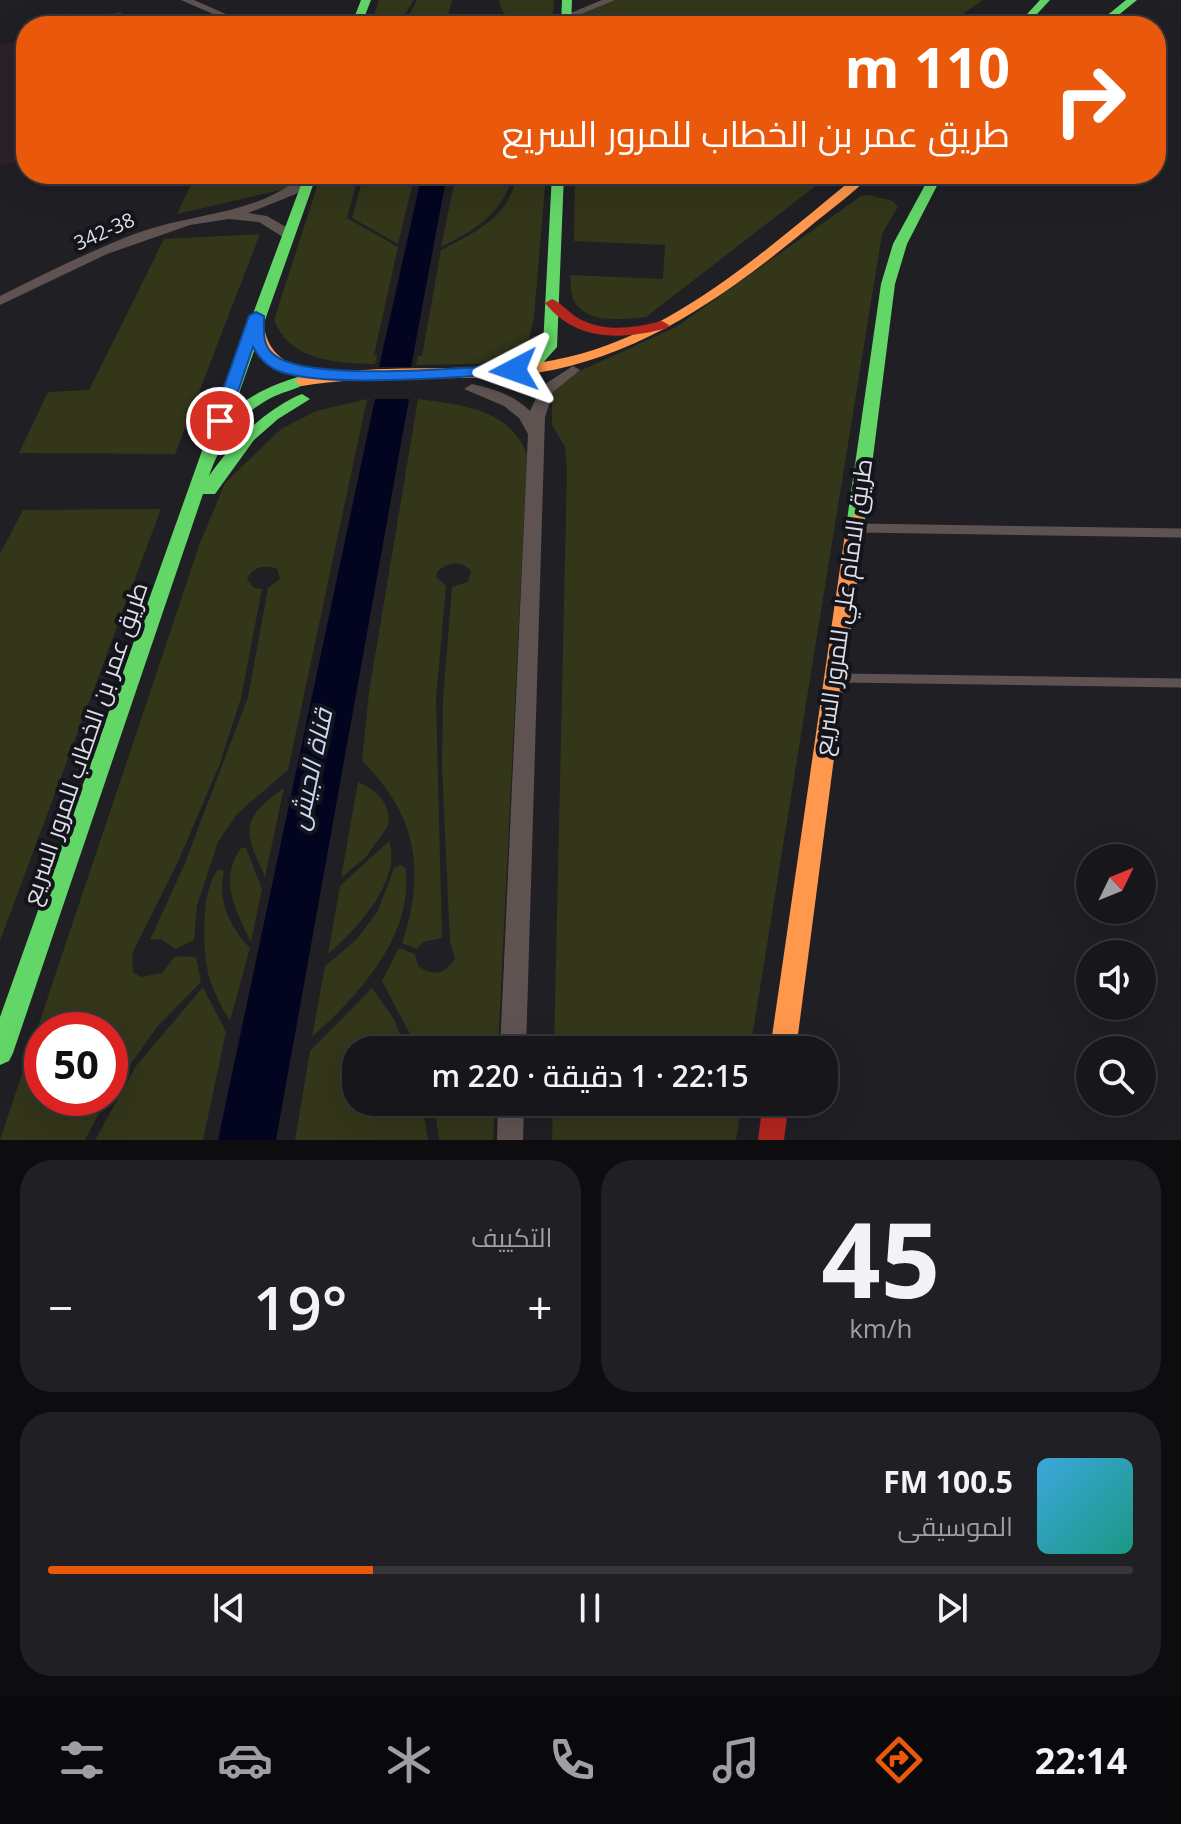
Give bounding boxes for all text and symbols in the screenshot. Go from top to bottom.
text: 110 m [844,28,1010,104]
icon: right [1038,48,1142,152]
text: طريق عمر بن الخطاب للمرور السريع [501,109,1010,158]
street label: 342-38 [69,206,139,256]
position arrow [472,328,556,412]
pin [186,387,254,455]
icon: arrive [198,399,242,443]
street label: طريق الامام علي للمرور السريع [805,456,883,758]
street label: طريق عمر بن الخطاب للمرور السريع [13,577,156,909]
water label: قناة الجيش [280,703,341,833]
north arrow [1076,844,1156,924]
map controls [1076,844,1156,1116]
button: sound [1076,940,1156,1020]
speed limit sign: 50 [24,1012,128,1116]
button: search [1076,1036,1156,1116]
text: 22:15 · 1 دقيقة · 220 m [431,1055,749,1096]
text: 45 [821,1187,940,1328]
text: التكييف [471,1219,553,1255]
text: 19° [253,1266,347,1348]
text: − [48,1277,73,1337]
text: + [527,1277,553,1337]
text: km/h [849,1310,912,1346]
text: 100.5 FM [883,1461,1013,1502]
text: الموسيقى [898,1508,1013,1544]
icon: previous [207,1586,251,1630]
icon: pause [568,1586,612,1630]
icon: next [930,1586,974,1630]
icon: filters [54,1732,110,1788]
icon: car [217,1732,273,1788]
icon: climate [381,1732,437,1788]
icon: phone [544,1732,600,1788]
icon: music [708,1732,764,1788]
icon: directions [871,1732,927,1788]
text: 22:14 [1035,1736,1127,1785]

